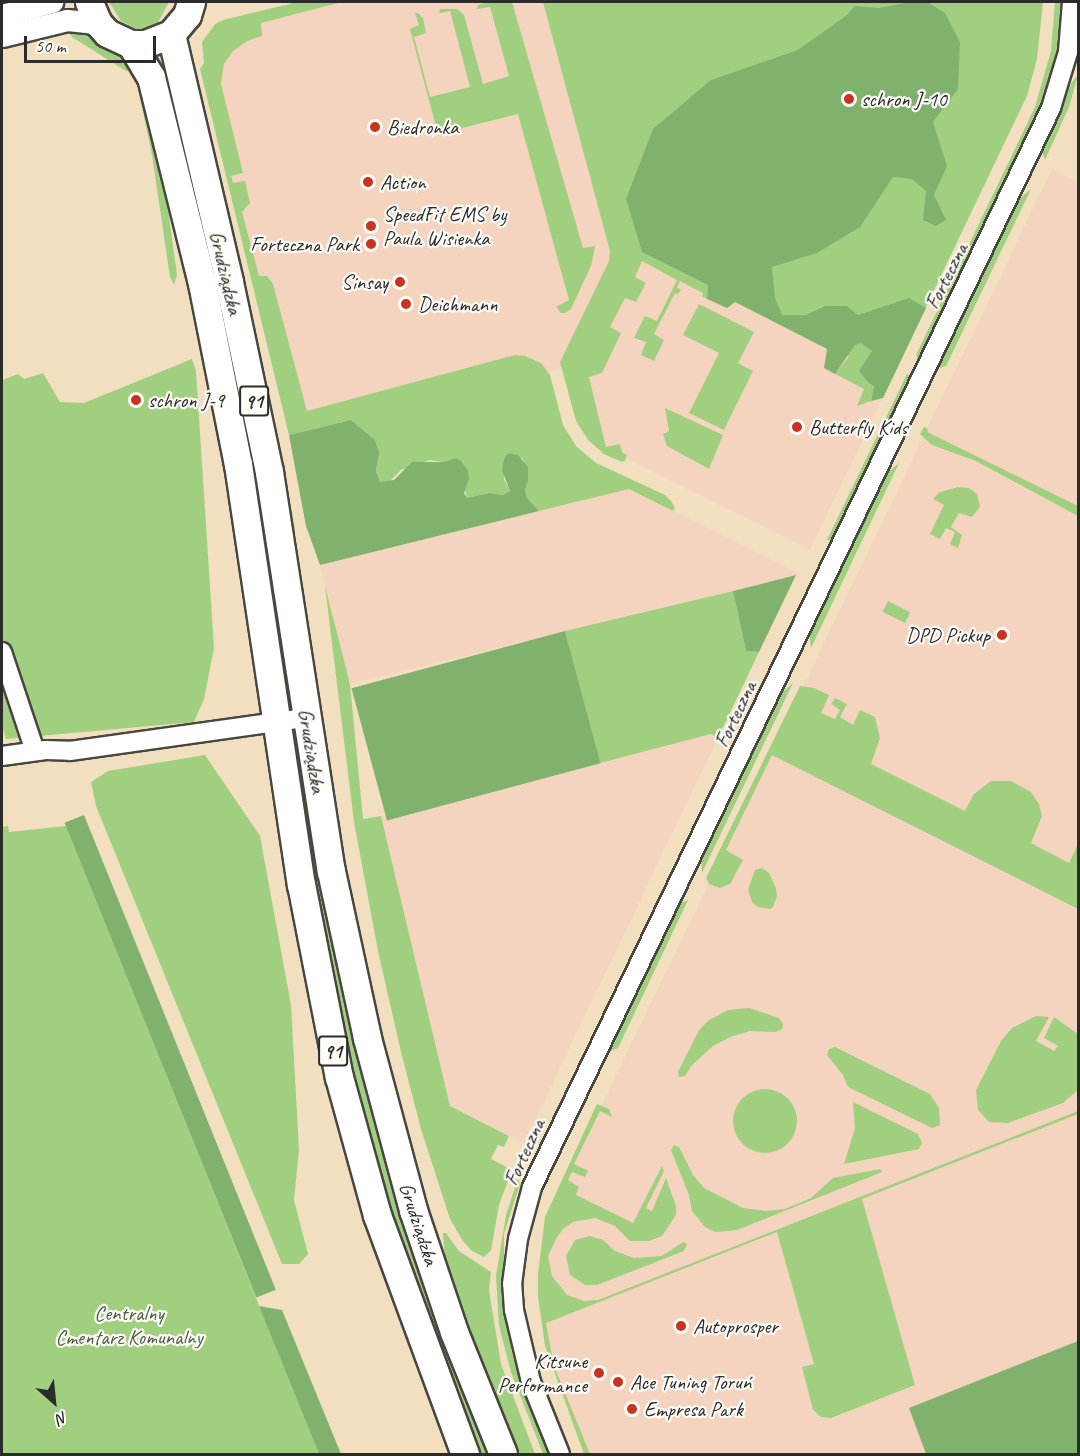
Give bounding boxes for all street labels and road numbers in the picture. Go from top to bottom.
street label: Grudziądzka [204,229,248,317]
street label: Forteczna [919,239,973,313]
road number: 91 [239,384,269,418]
street label: Forteczna [709,677,761,751]
street label: Grudziądzka [293,707,331,795]
road number: 91 [318,1034,348,1068]
street label: Forteczna [498,1115,550,1189]
street label: Grudziądzka [394,1180,444,1268]

